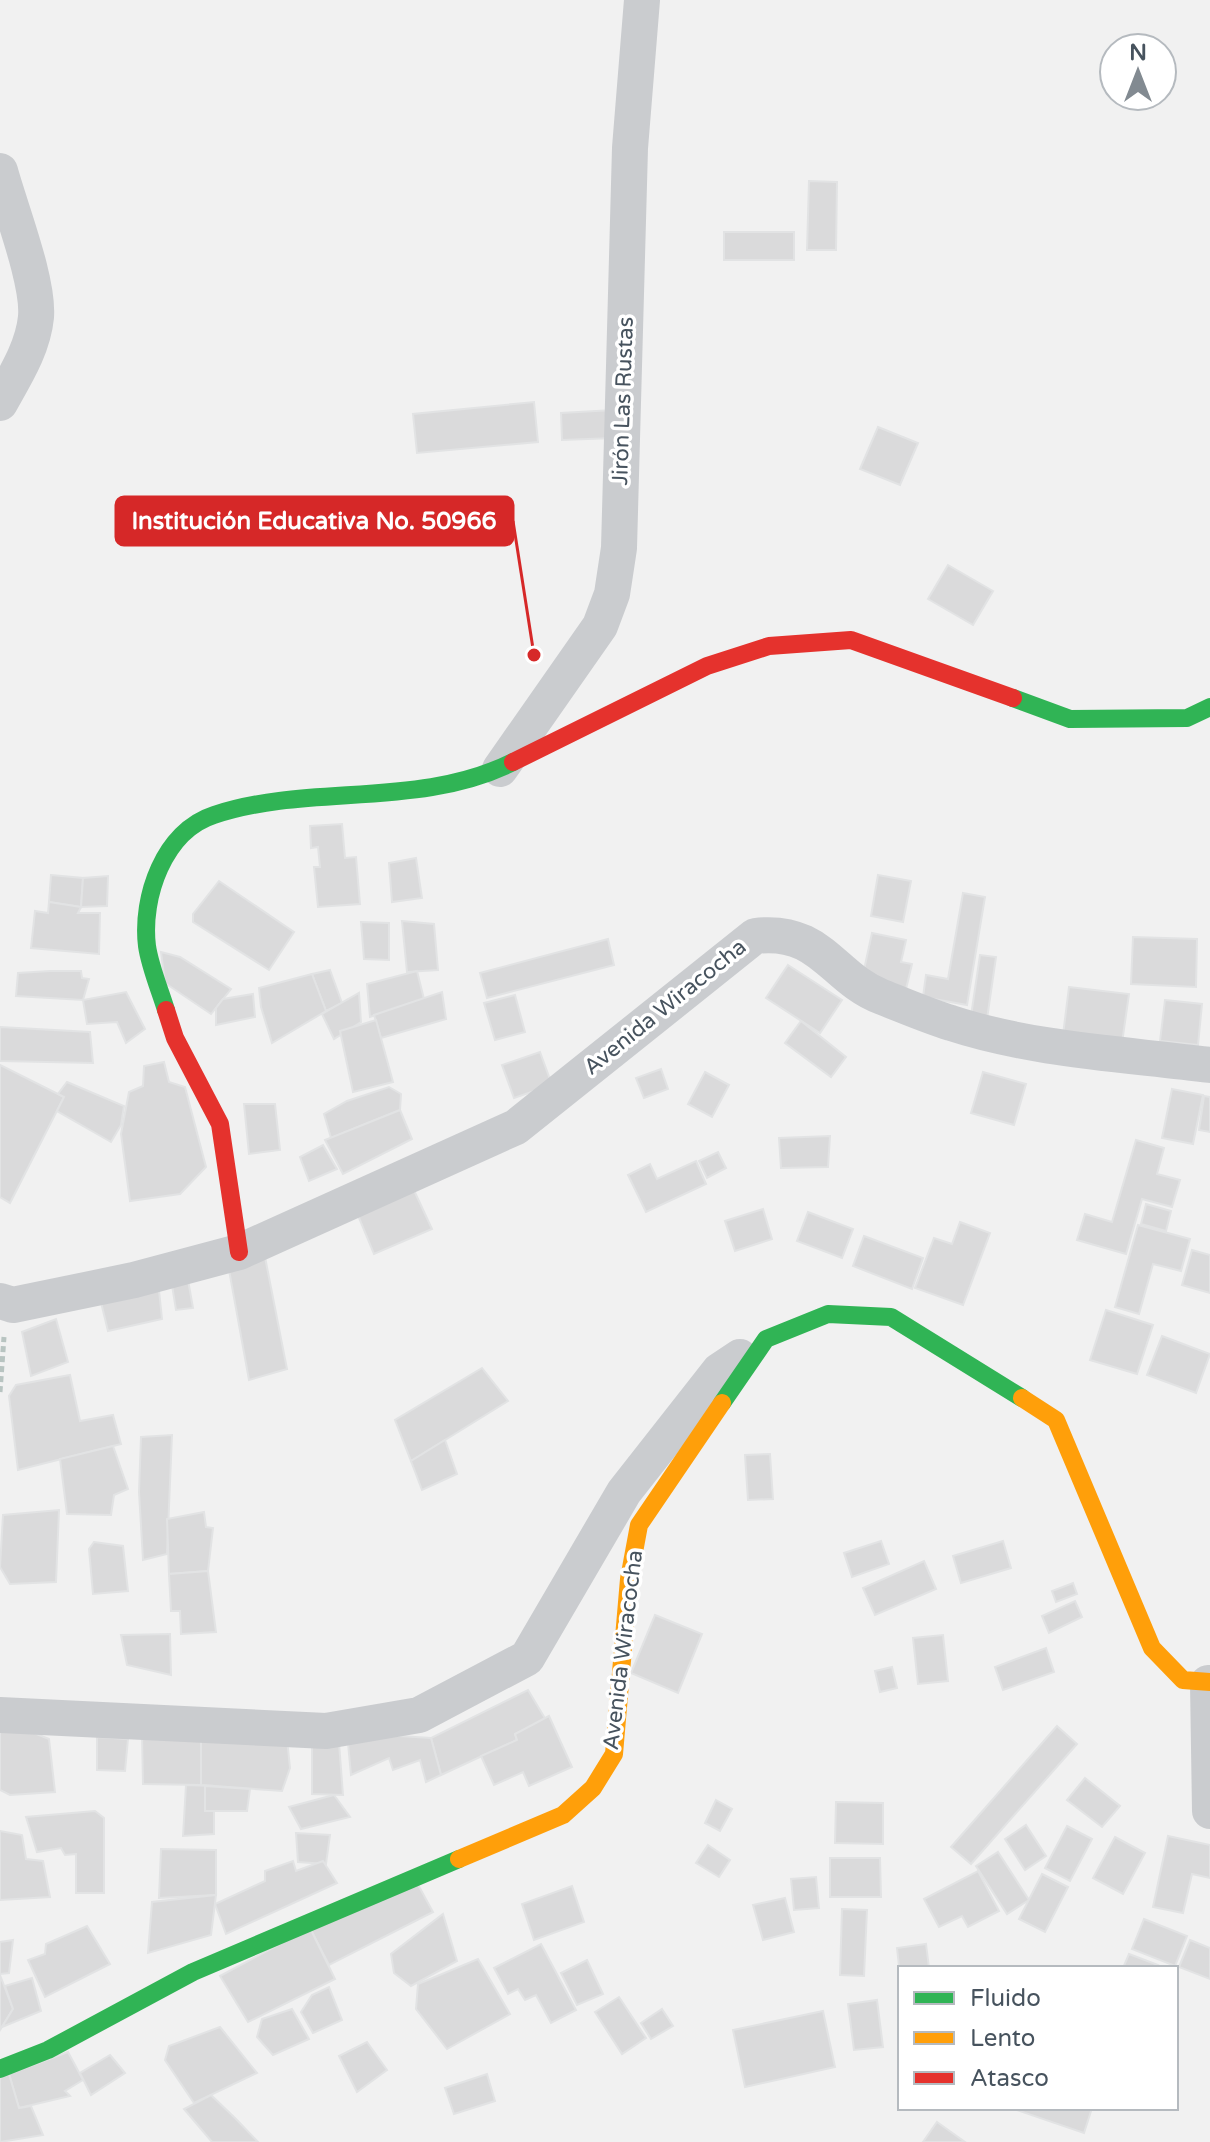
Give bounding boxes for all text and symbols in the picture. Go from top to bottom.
north arrow [1098,32,1178,112]
text: N [1129,40,1147,66]
street label: Jirón Las Rustas [607,316,639,486]
callout: Institución Educativa No. 50966 [116,497,513,545]
text: Institución Educativa No. 50966 [131,507,497,536]
street label: Avenida Wiracocha [579,934,751,1080]
street label: Avenida Wiracocha [598,1549,648,1751]
legend [898,1966,1178,2110]
text: Fluido [970,1984,1041,2013]
text: Lento [970,2024,1035,2053]
text: Atasco [970,2064,1049,2093]

